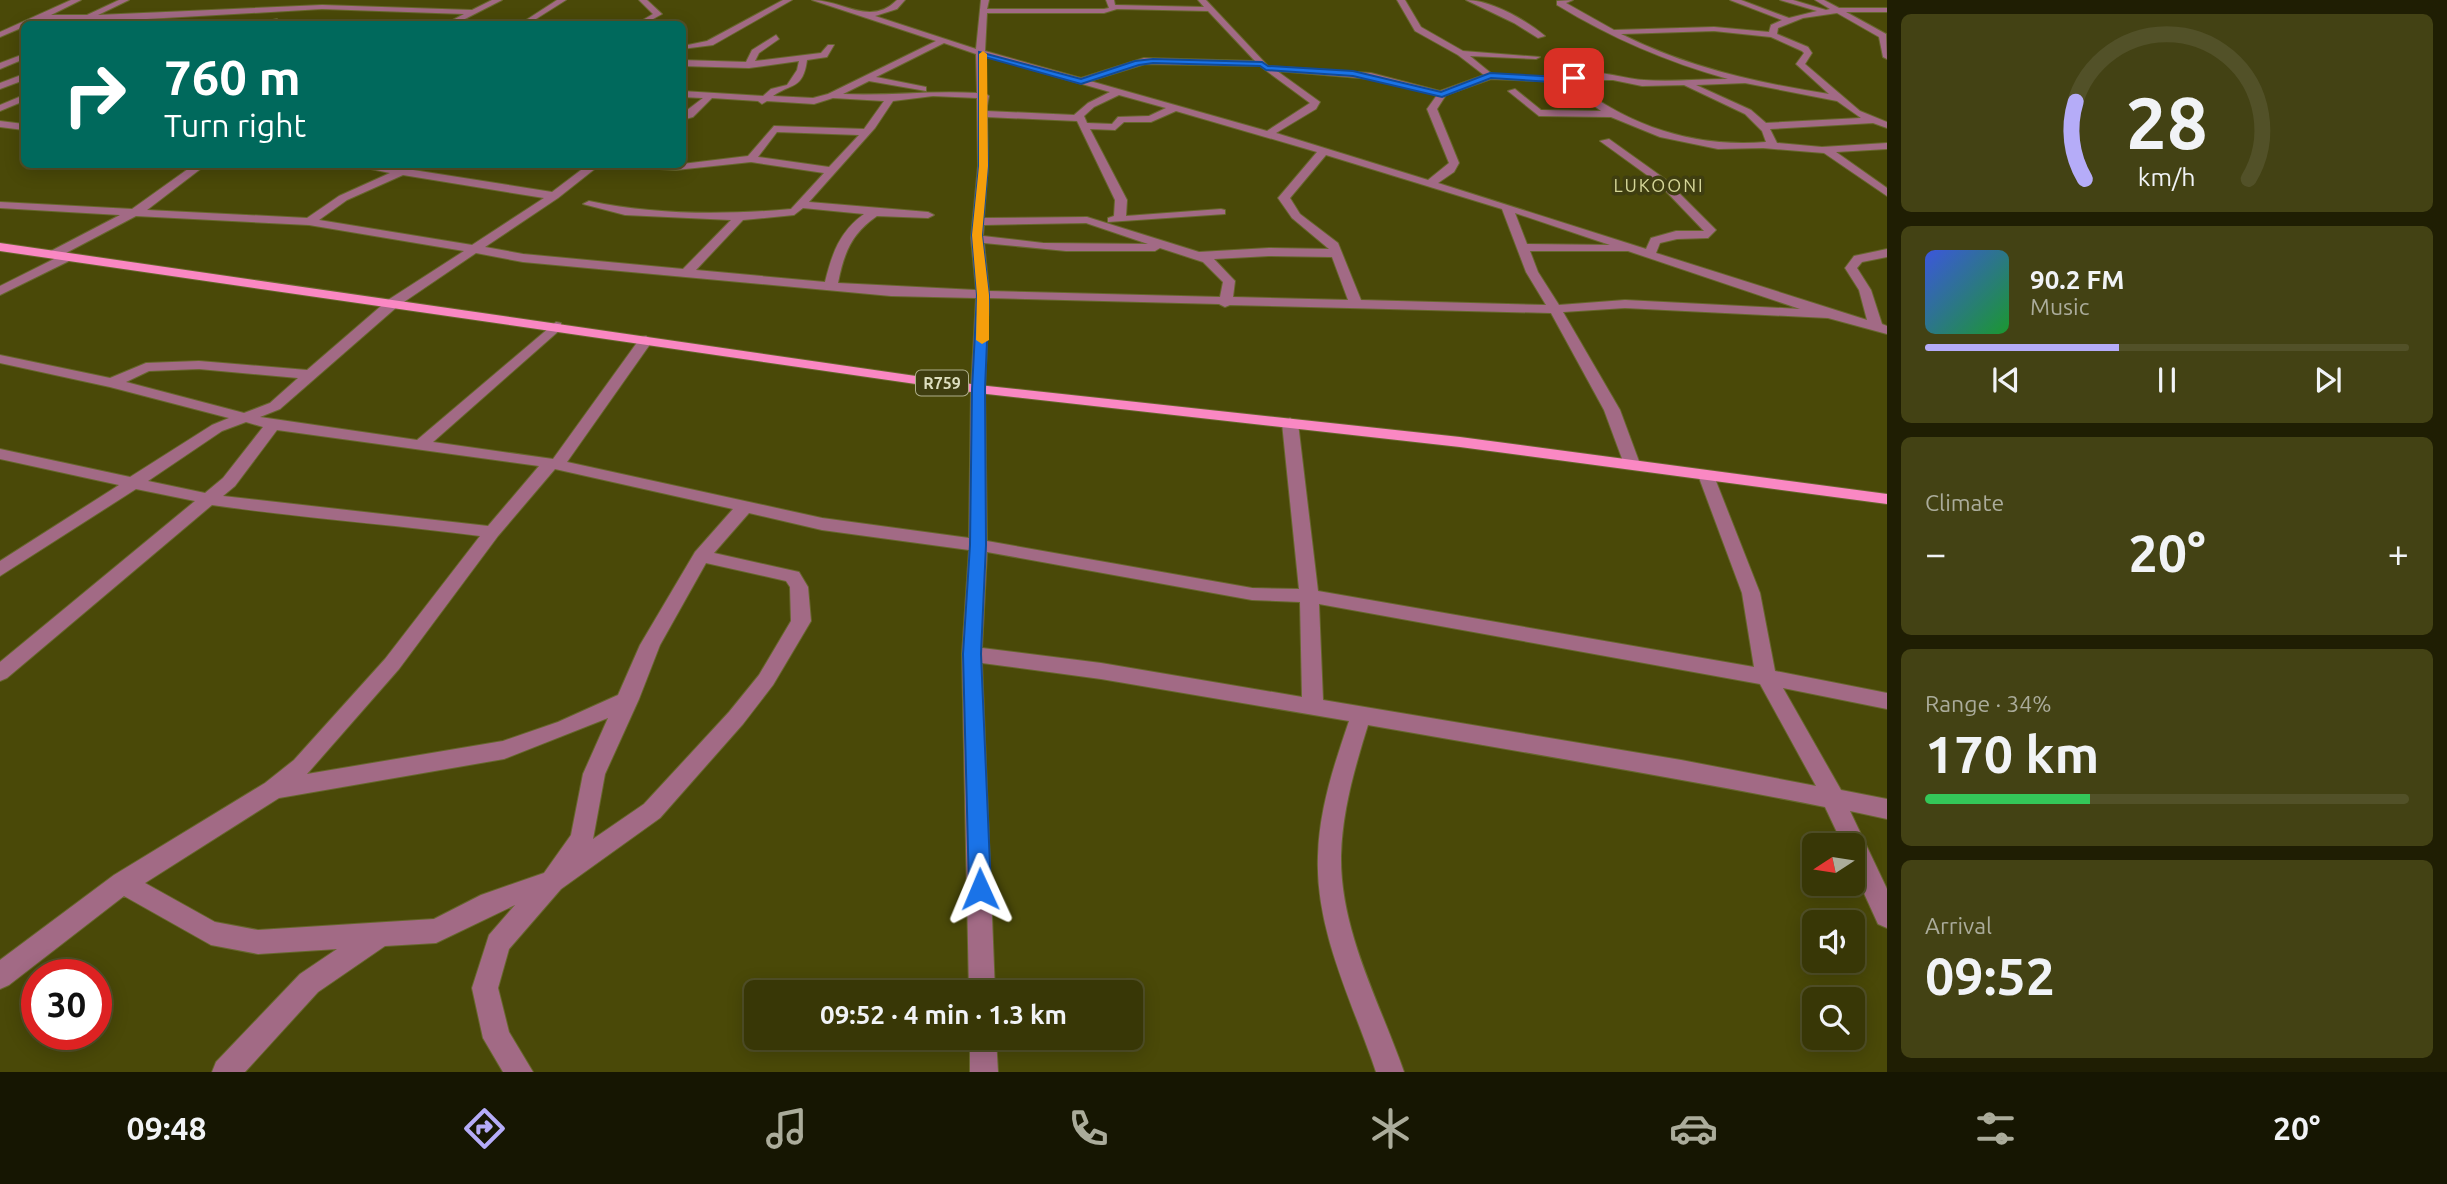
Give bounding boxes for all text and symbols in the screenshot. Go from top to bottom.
pin [1544,48,1604,108]
icon: right [49,49,140,140]
text: 760 m [164,49,301,104]
icon: arrive [1555,59,1593,97]
text: 28 [2126,81,2208,163]
text: Turn right [164,107,306,143]
text: km/h [2138,163,2196,191]
district label: LUKOONI [1613,175,1705,195]
text: 90.2 FM [2030,265,2124,294]
text: Music [2030,294,2089,319]
icon: previous [1987,361,2025,399]
icon: pause [2148,361,2186,399]
icon: next [2309,361,2347,399]
road number: R759 [916,370,968,396]
text: Climate [1925,490,2004,515]
text: 20° [2128,524,2206,582]
text: − [1925,532,1946,574]
text: + [2388,532,2409,574]
text: Range · 34% [1925,691,2052,716]
text: 170 km [1925,725,2099,783]
north arrow [1802,833,1866,896]
map controls [1802,833,1865,1050]
position arrow [943,852,1017,926]
button: sound [1802,910,1865,973]
text: Arrival [1925,913,1992,938]
text: 09:52 [1925,947,2055,1005]
speed limit sign: 30 [21,959,112,1050]
button: search [1802,987,1865,1050]
text: 09:52 · 4 min · 1.3 km [820,1000,1067,1029]
icon: directions [460,1104,509,1153]
icon: music [762,1104,811,1153]
icon: phone [1064,1104,1113,1153]
icon: climate [1366,1104,1415,1153]
icon: car [1669,1104,1718,1153]
icon: filters [1971,1104,2020,1153]
text: 09:48 [127,1110,207,1146]
text: 20° [2273,1110,2320,1146]

